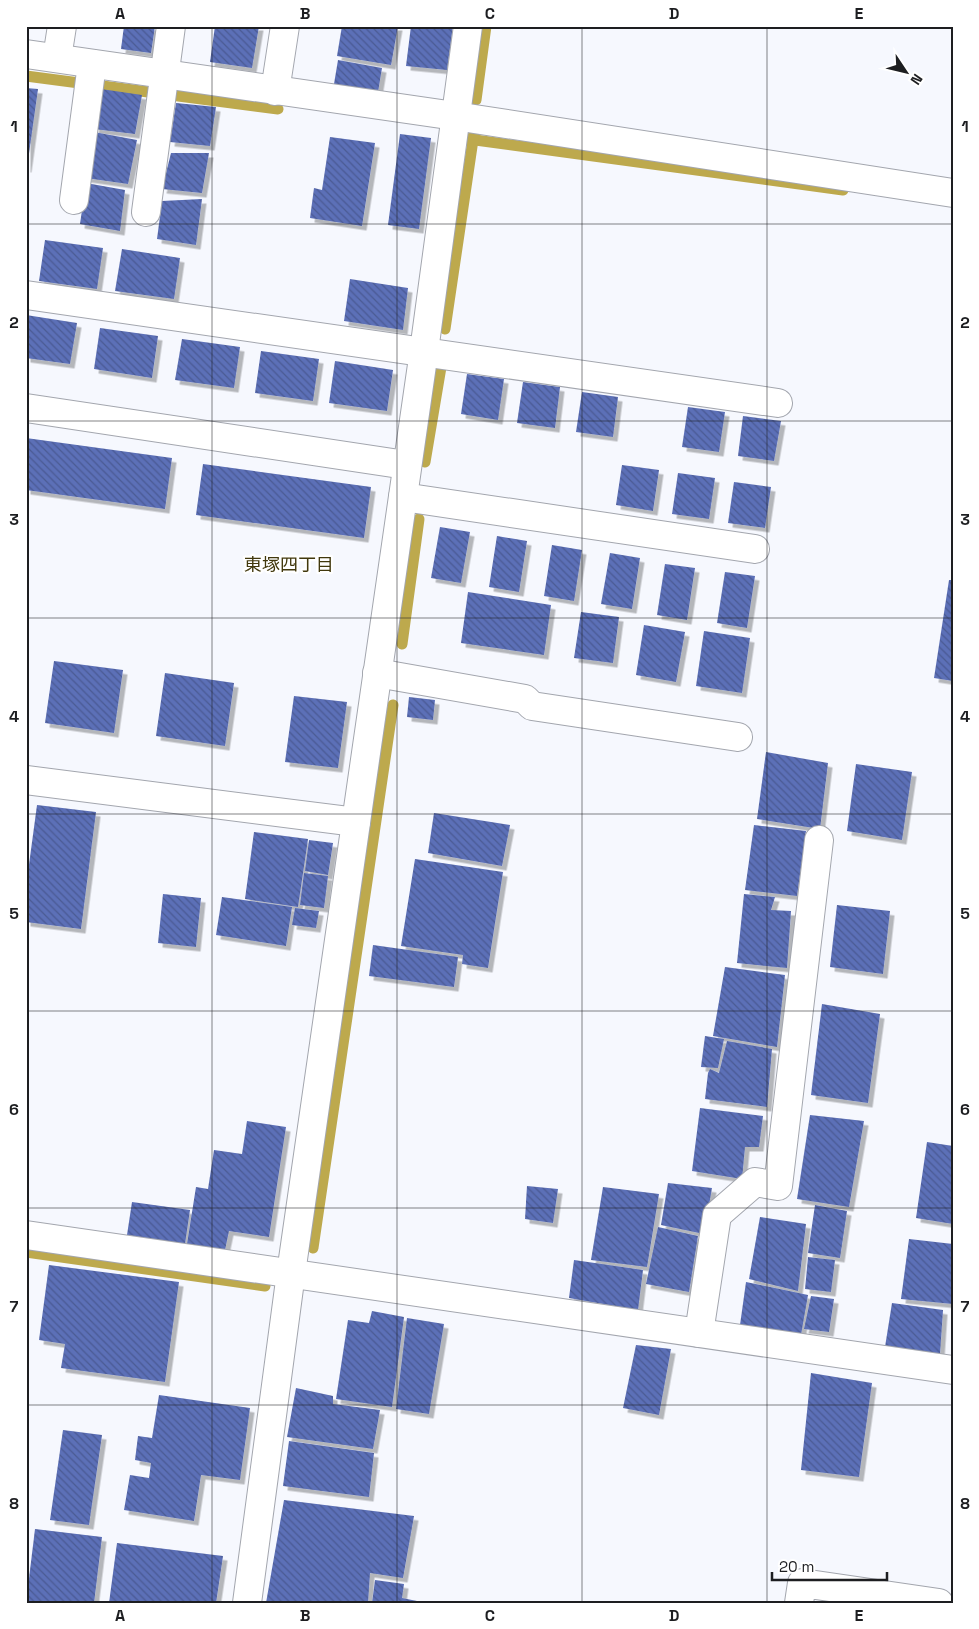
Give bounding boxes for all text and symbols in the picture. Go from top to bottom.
text: A [115,3,125,24]
text: B [300,3,310,24]
text: C [485,3,495,24]
text: D [669,3,679,24]
text: E [855,3,864,24]
north arrow [882,48,932,98]
text: N [907,70,927,88]
text: 1 [10,116,18,137]
text: 1 [961,116,969,137]
text: 2 [9,312,19,333]
text: 2 [960,312,970,333]
text: 3 [9,509,19,530]
text: 3 [960,509,970,530]
district label: 東塚四丁目 [244,553,334,576]
text: 4 [9,706,19,727]
text: 4 [960,706,970,727]
text: 5 [9,903,19,924]
text: 5 [960,903,970,924]
text: 6 [9,1099,19,1120]
text: 6 [960,1099,970,1120]
text: 7 [10,1296,19,1317]
text: 7 [961,1296,970,1317]
text: 8 [9,1493,19,1514]
text: 8 [960,1493,970,1514]
scale bar [772,1549,886,1581]
text: 20 m [779,1557,814,1576]
text: A [115,1605,125,1626]
text: B [300,1605,310,1626]
text: C [485,1605,495,1626]
text: D [669,1605,679,1626]
text: E [855,1605,864,1626]

